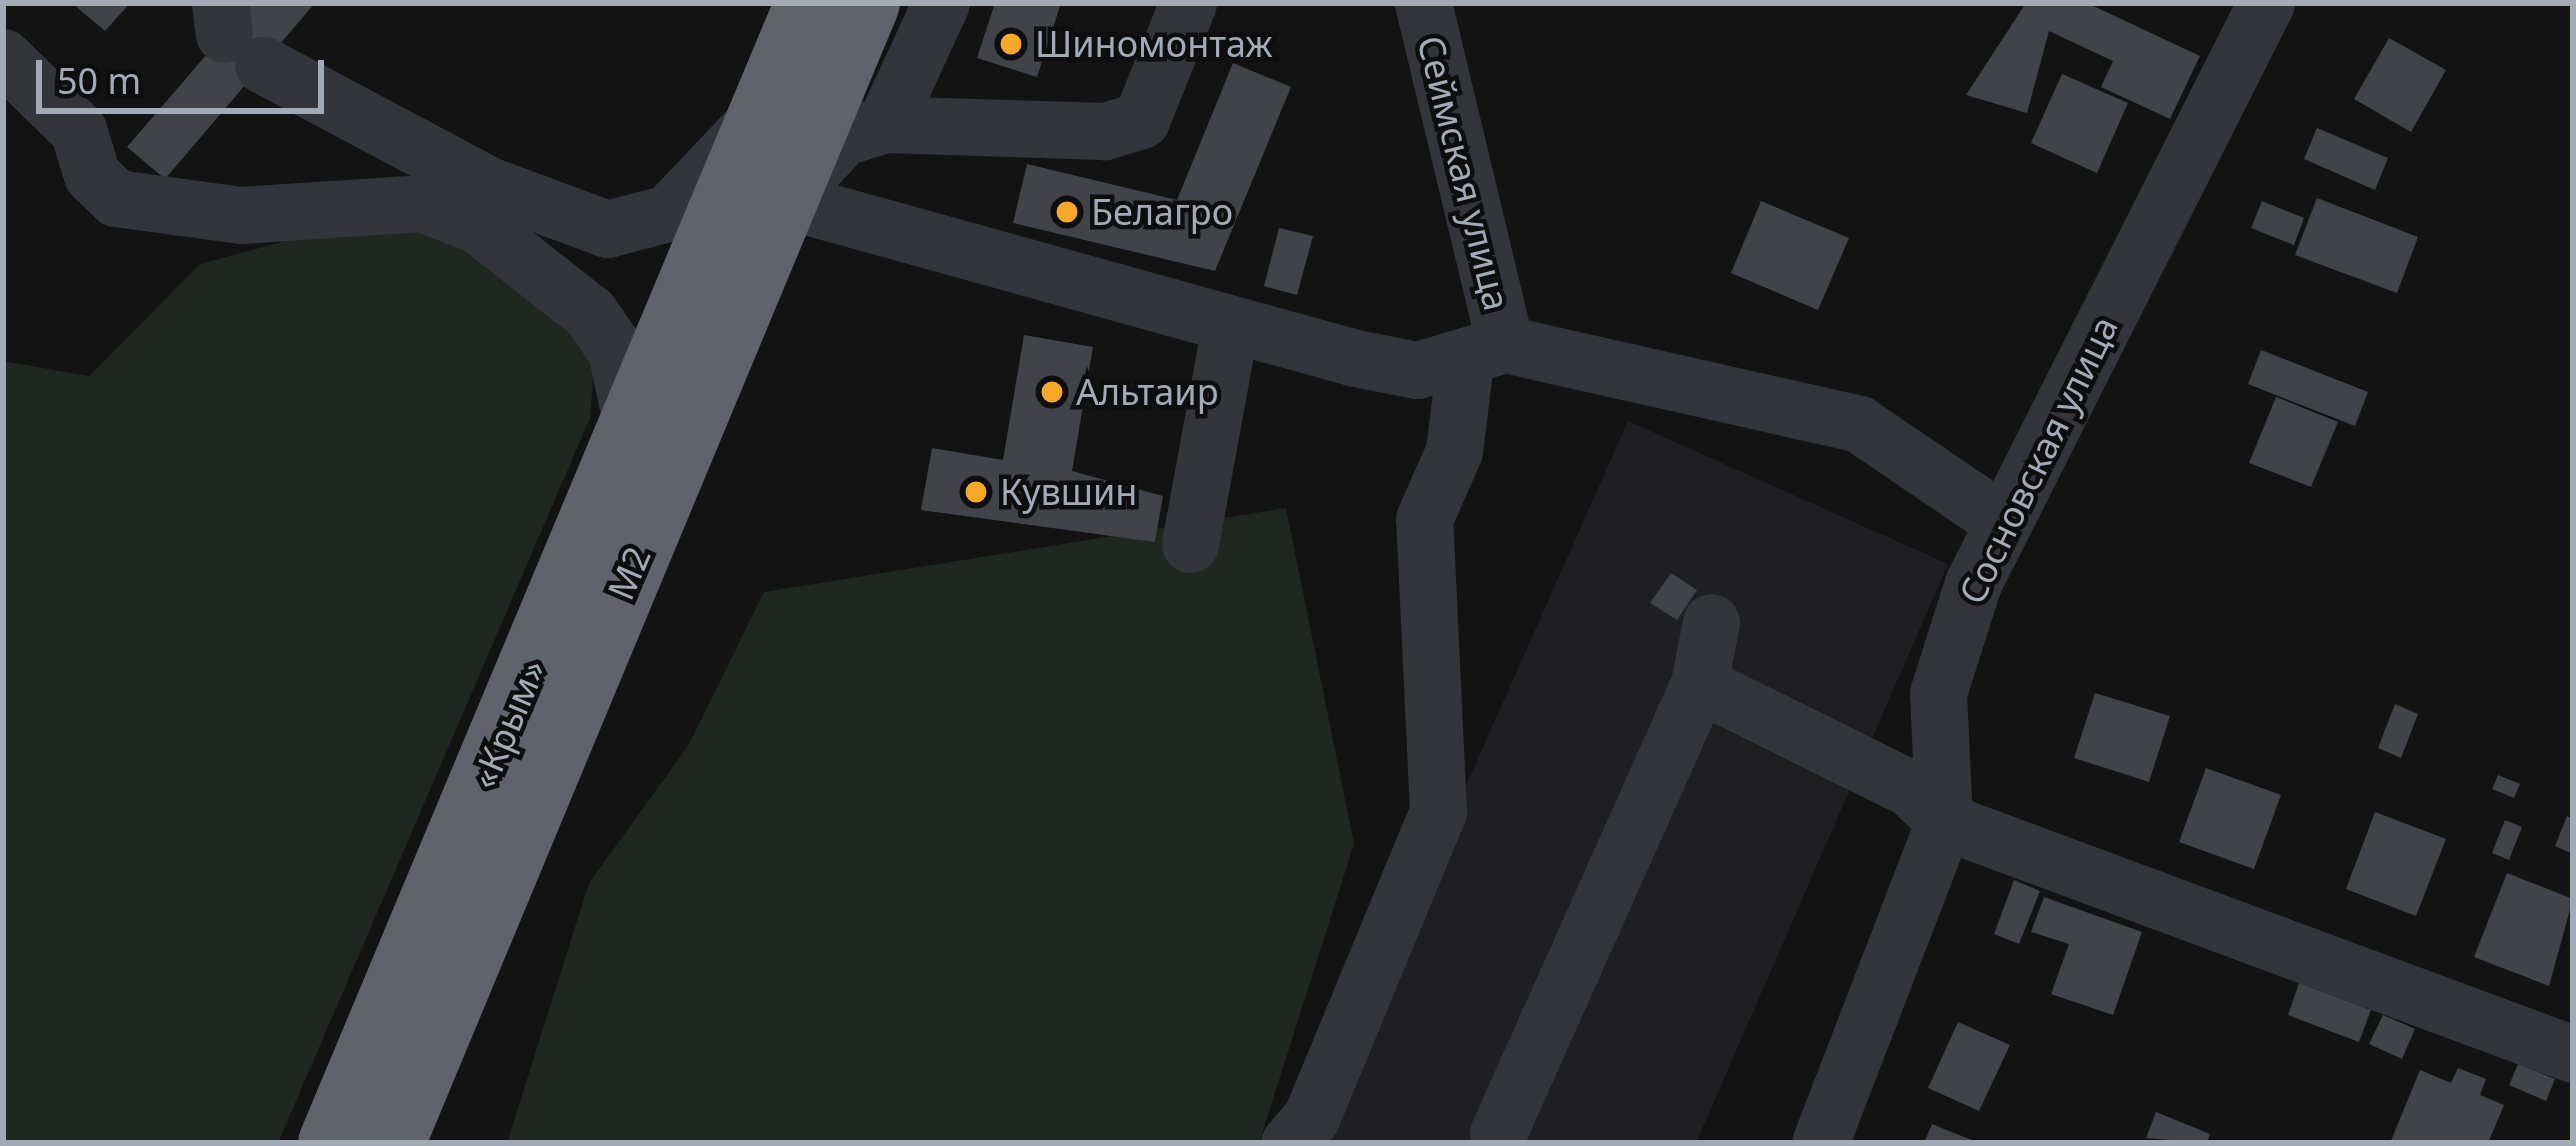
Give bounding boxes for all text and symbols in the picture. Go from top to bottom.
place label: Шиномонтаж [1035,22,1273,66]
marker: Шиномонтаж [998,31,1024,57]
street label: Сеймская улица [1409,31,1519,315]
scale bar [42,36,330,110]
text: 50 m [57,56,141,105]
place label: Белагро [1091,190,1233,234]
marker: Белагро [1054,199,1080,225]
street label: Сосновская улица [1950,309,2126,611]
place label: Альтаир [1076,370,1219,414]
marker: Альтаир [1039,379,1065,405]
place label: Кувшин [1000,470,1137,514]
marker: Кувшин [963,479,989,505]
street label: М2 [599,540,659,606]
street label: «Крым» [462,653,554,795]

